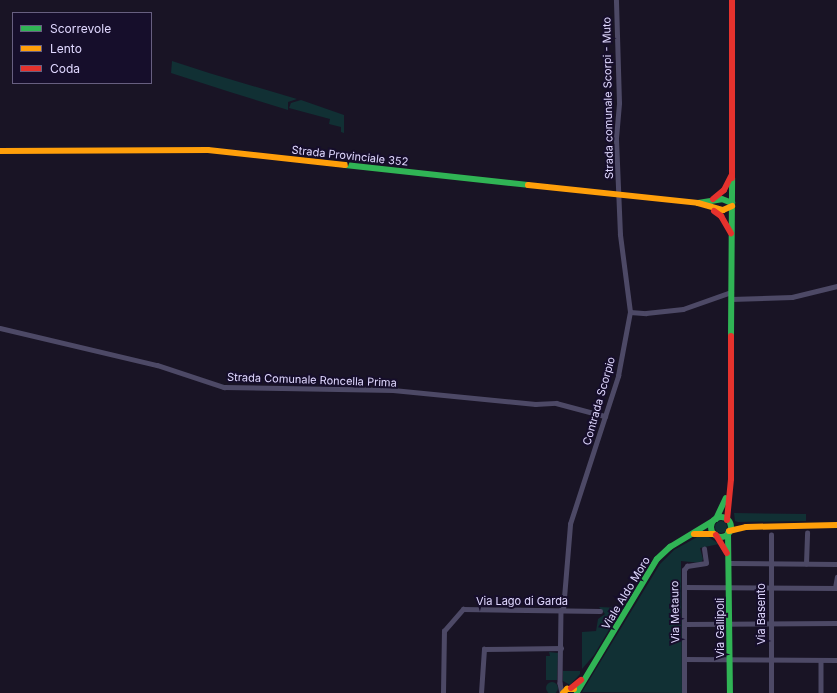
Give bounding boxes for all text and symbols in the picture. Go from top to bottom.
legend [12,12,152,84]
street label: Strada comunale Scorpi - Muto [600,17,616,179]
text: Scorrevole [50,21,111,36]
text: Lento [50,41,82,56]
text: Coda [50,61,80,76]
street label: Strada Provinciale 352 [291,143,409,169]
street label: Contrada Scorpio [580,355,618,447]
street label: Strada Comunale Roncella Prima [227,370,397,390]
street label: Viale Aldo Moro [599,554,653,632]
street label: Via Metauro [668,581,682,643]
street label: Via Basento [754,583,768,645]
street label: Via Lago di Garda [476,594,568,608]
street label: Via Gallipoli [713,598,727,658]

